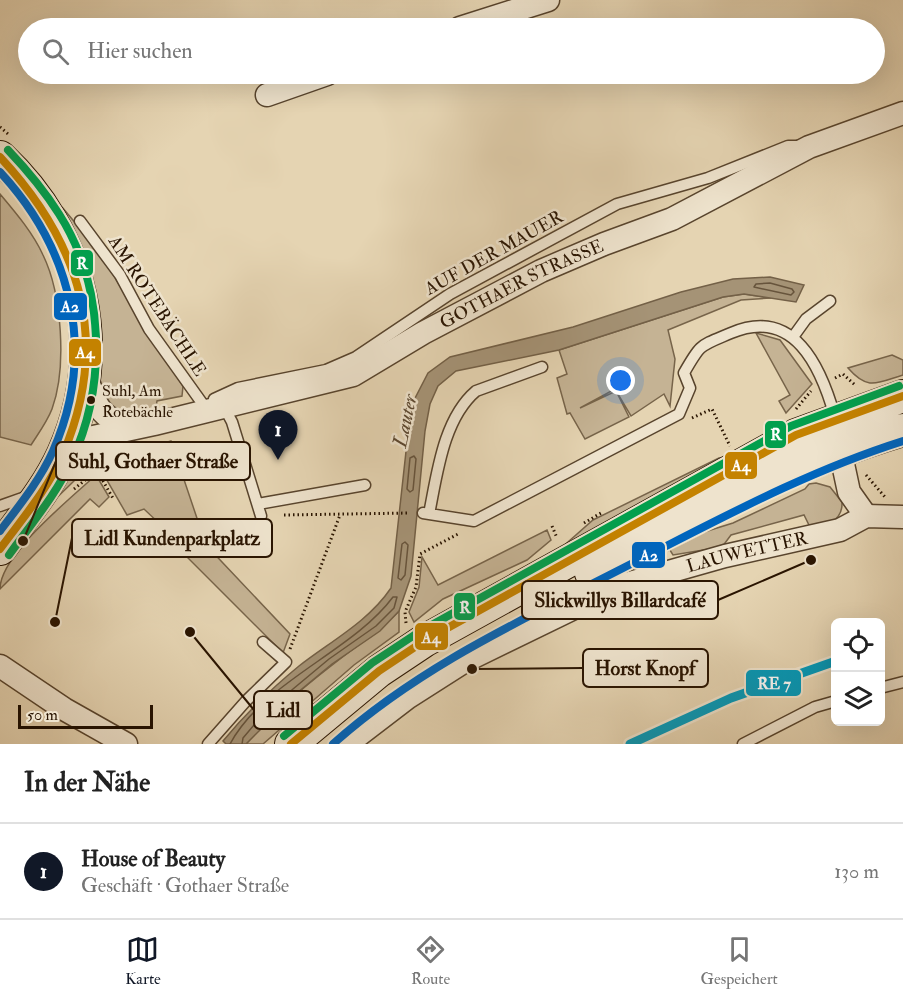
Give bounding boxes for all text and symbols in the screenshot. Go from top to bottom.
search box [18,18,885,84]
icon: search [39,35,72,68]
text: Hier suchen [87,37,193,65]
street label: AUF DER MAUER [420,205,568,301]
street label: AM ROTEBÄCHLE [102,231,211,381]
street label: GOTHAER STRASSE [436,234,607,334]
line badge: R [70,249,94,277]
text: R [76,254,89,274]
line badge: A2 [53,292,88,321]
text: A2 [60,297,79,317]
line badge: A4 [68,338,102,367]
text: A4 [75,343,96,363]
your location [606,366,635,395]
place label: Suhl, Am Rotebächle [102,381,173,422]
water label: Lauter [387,391,423,451]
marker: Suhl, Am Rotebächle [85,394,97,406]
pin: 1 [258,410,298,460]
line badge: R [764,420,787,449]
text: R [770,425,783,445]
callout: Suhl, Gothaer Straße [56,442,250,480]
text: Suhl, Gothaer Straße [68,449,239,474]
line badge: A4 [724,451,758,480]
text: A4 [731,456,752,476]
callout: Lidl Kundenparkplatz [72,519,272,557]
text: Lidl Kundenparkplatz [84,526,260,552]
street label: LAUWETTER [684,526,811,578]
line badge: A2 [631,541,666,569]
text: A2 [639,546,658,566]
callout: Slickwillys Billardcafé [522,581,718,619]
text: Slickwillys Billardcafé [534,588,706,614]
line badge: R [453,592,476,621]
text: R [459,598,472,618]
map controls [831,618,885,726]
button: locate [831,618,885,672]
line badge: A4 [414,622,449,651]
text: A4 [421,628,442,648]
callout: Horst Knopf [583,649,708,687]
text: Horst Knopf [594,656,699,682]
line badge: RE 7 [745,669,802,697]
button: layers [831,672,885,726]
text: RE 7 [757,674,792,694]
callout: Lidl [254,691,312,729]
text: Lidl [266,698,301,723]
scale bar [18,702,153,730]
text: 50 m [27,705,58,725]
text: In der Nähe [24,767,150,799]
text: House of Beauty [81,845,225,873]
text: 1 [40,859,47,884]
text: 130 m [834,859,879,884]
text: Geschäft · Gothaer Straße [81,873,289,898]
tab: Karte [125,933,161,989]
tab: Route [411,933,450,989]
tab: Gespeichert [701,933,778,989]

